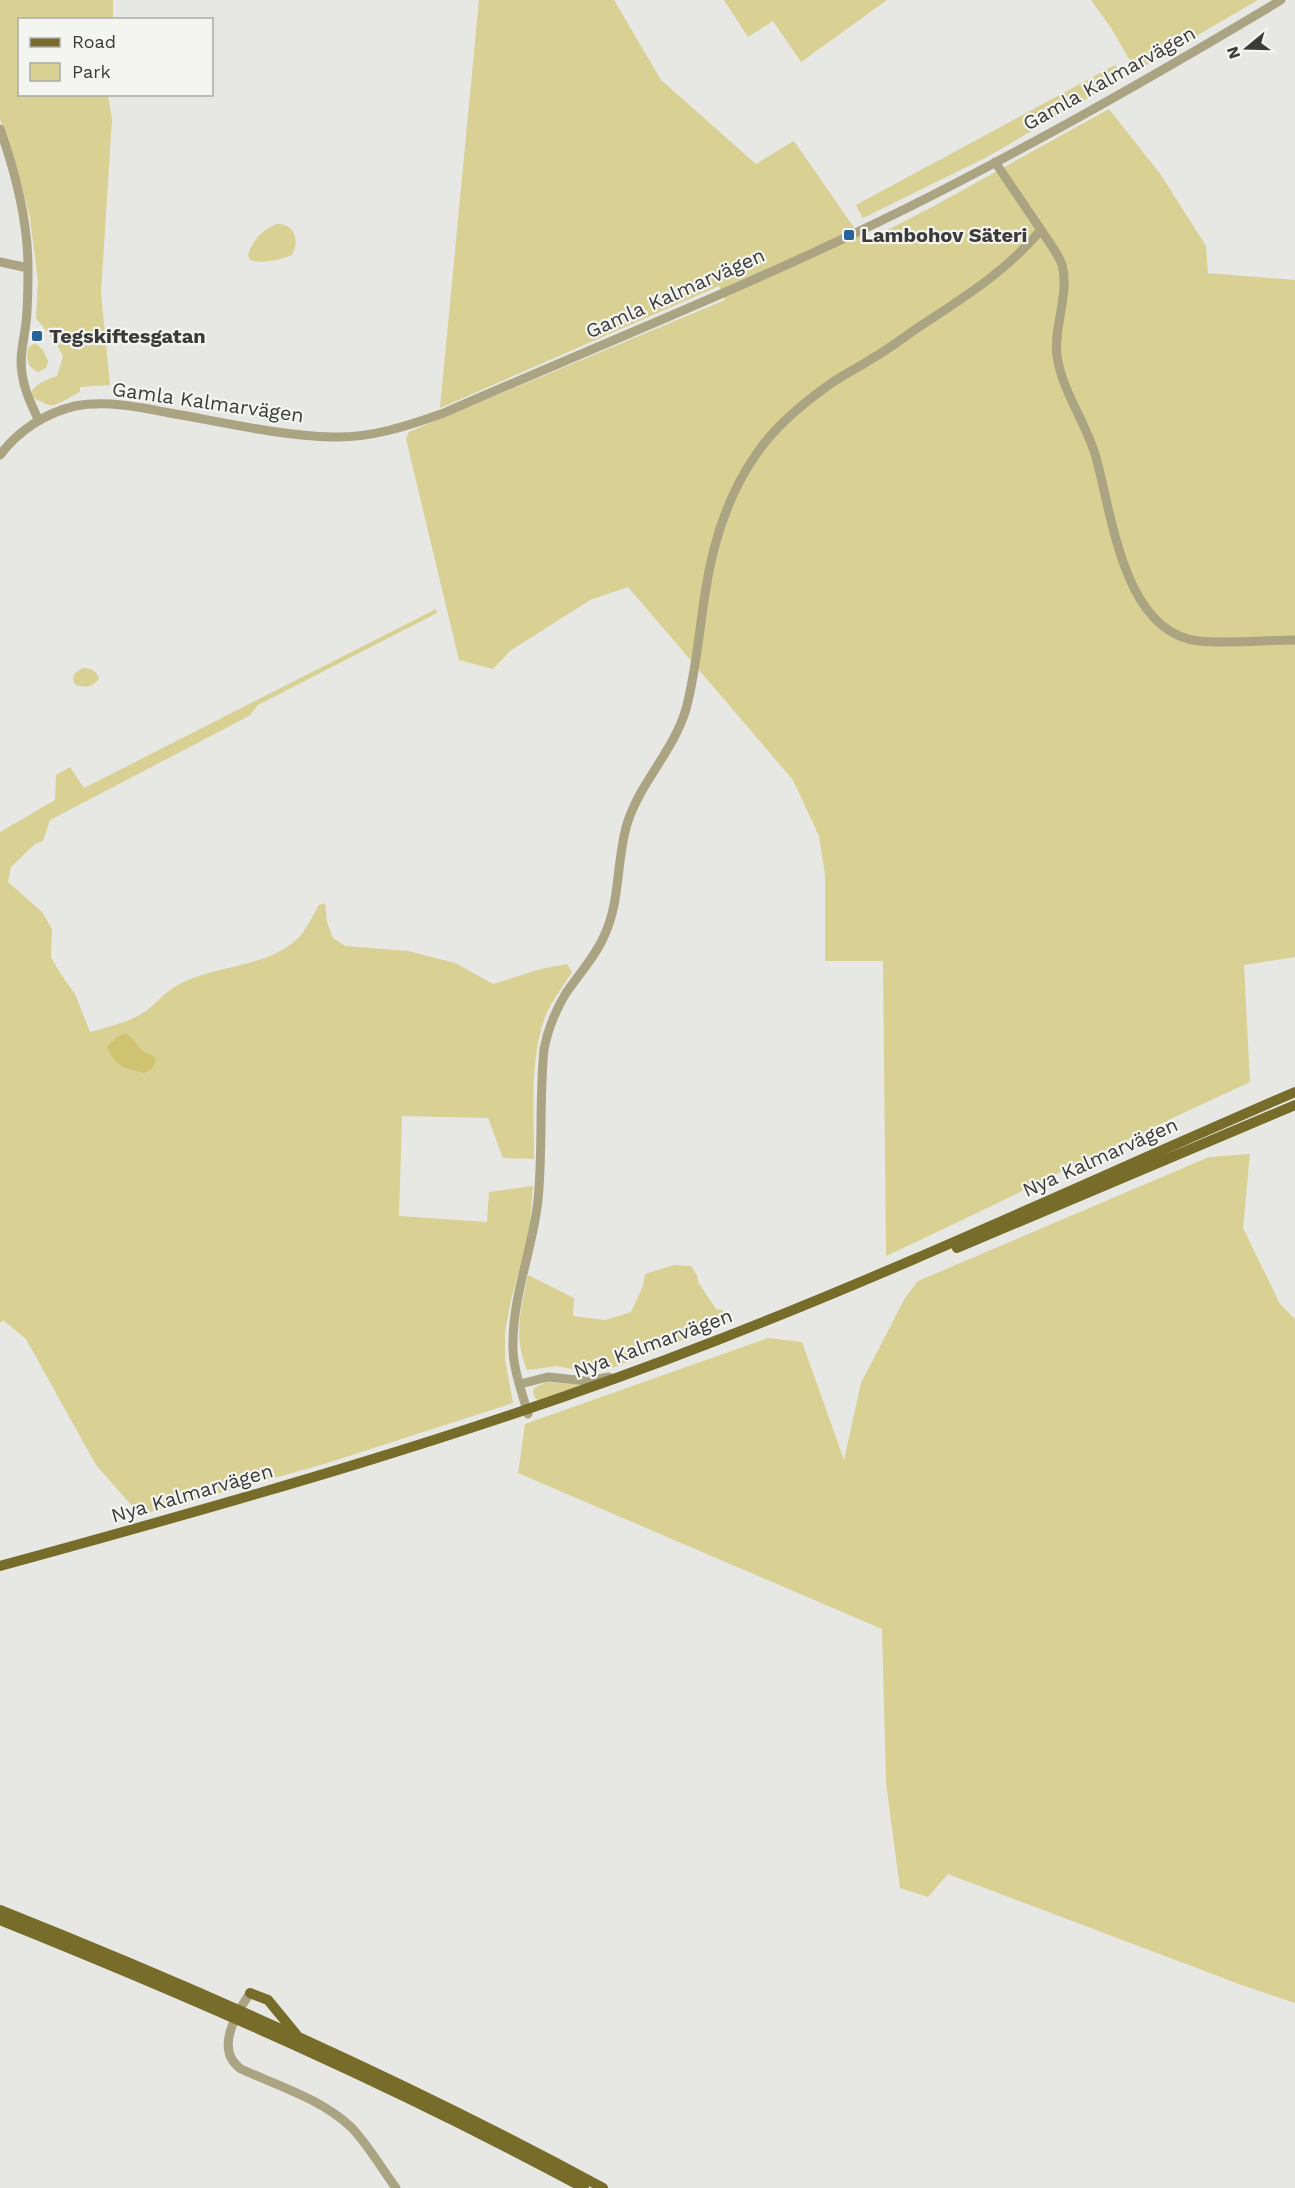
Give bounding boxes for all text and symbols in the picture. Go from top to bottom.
legend [18,18,213,96]
north arrow [1217,18,1277,78]
street label: Gamla Kalmarvägen [1019,21,1199,135]
text: Road [72,31,116,52]
text: N [1222,44,1244,61]
text: Park [72,61,111,82]
place label: Lambohov Säteri [861,223,1027,247]
marker: Lambohov Säteri [842,228,856,242]
street label: Gamla Kalmarvägen [582,243,768,343]
place label: Tegskiftesgatan [49,324,206,348]
marker: Tegskiftesgatan [30,329,44,343]
street label: Gamla Kalmarvägen [111,377,305,427]
street label: Nya Kalmarvägen [1019,1112,1181,1202]
street label: Nya Kalmarvägen [570,1303,736,1383]
street label: Nya Kalmarvägen [108,1458,276,1528]

